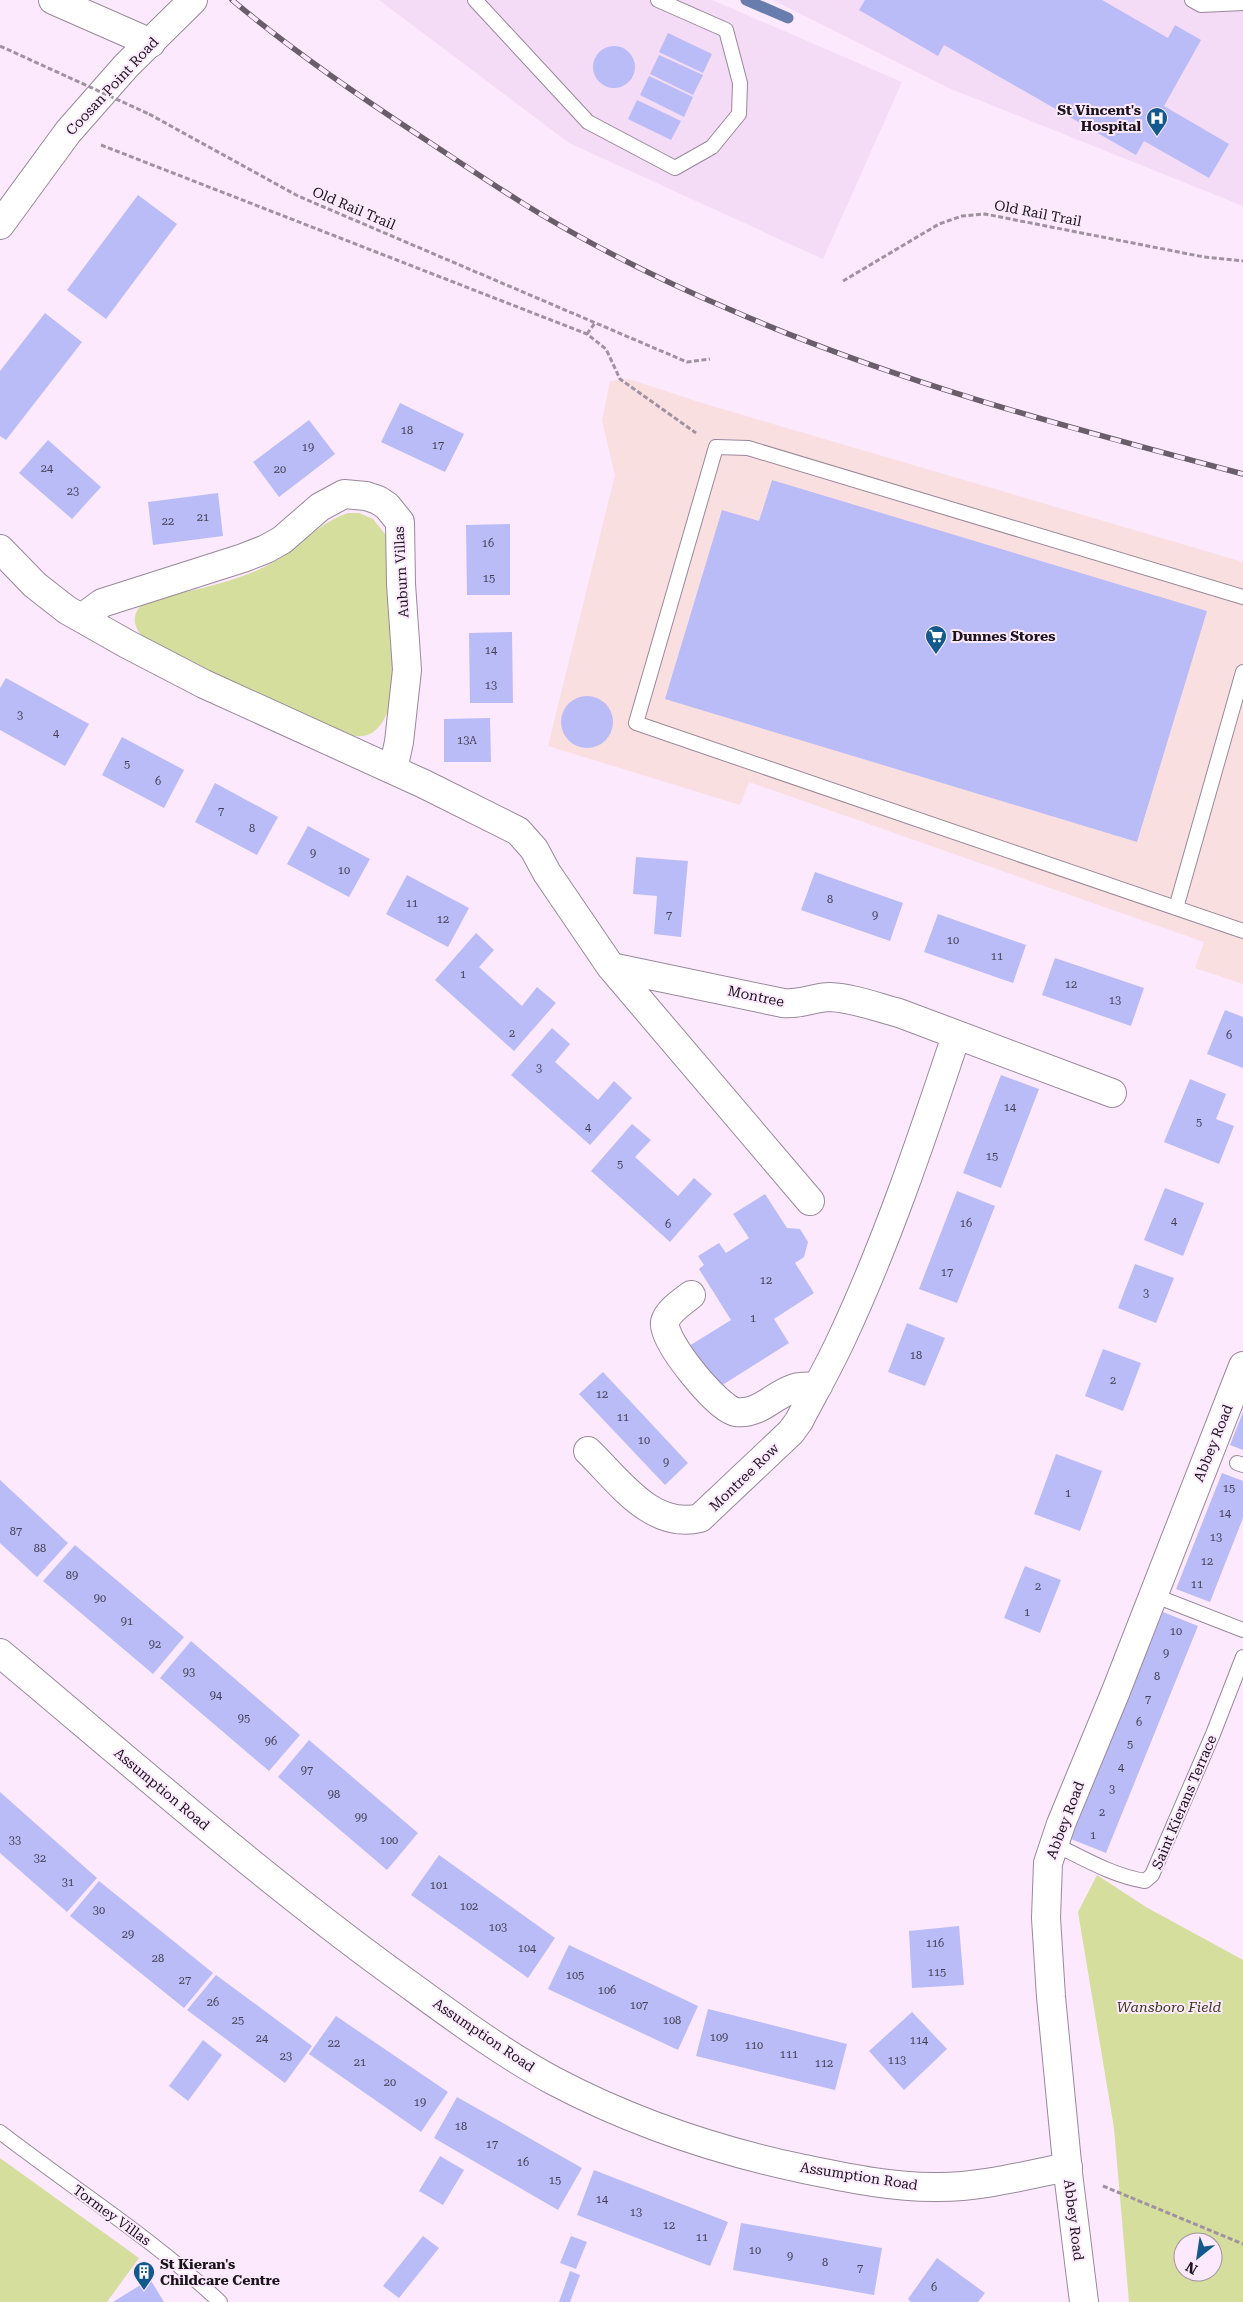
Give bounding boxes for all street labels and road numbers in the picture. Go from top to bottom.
street label: Coosan Point Road [63,34,162,138]
street label: Old Rail Trail [310,183,399,233]
street label: Old Rail Trail [993,197,1084,229]
street label: Auburn Villas [391,525,411,618]
street label: Montree [726,982,786,1010]
street label: Abbey Road [1190,1402,1236,1484]
street label: Montree Row [706,1440,782,1514]
street label: Saint Kierans Terrace [1149,1732,1220,1871]
street label: Assumption Road [111,1745,213,1833]
street label: Abbey Road [1043,1779,1087,1861]
street label: Assumption Road [430,1995,538,2075]
street label: Assumption Road [799,2159,919,2193]
street label: Abbey Road [1061,2178,1087,2262]
street label: Tormey Villas [70,2181,154,2249]

